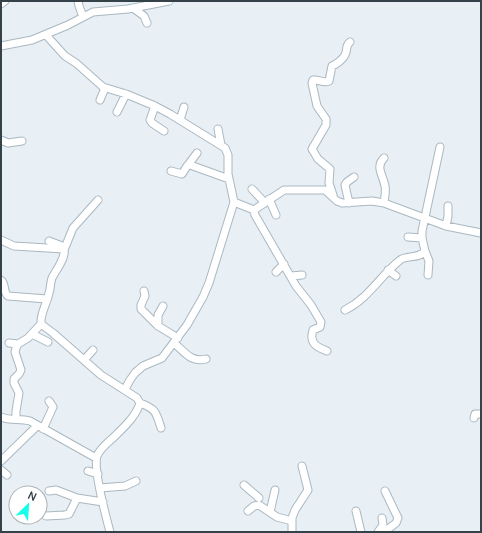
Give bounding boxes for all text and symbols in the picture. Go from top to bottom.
north arrow [8,485,48,525]
text: N [26,487,39,504]

